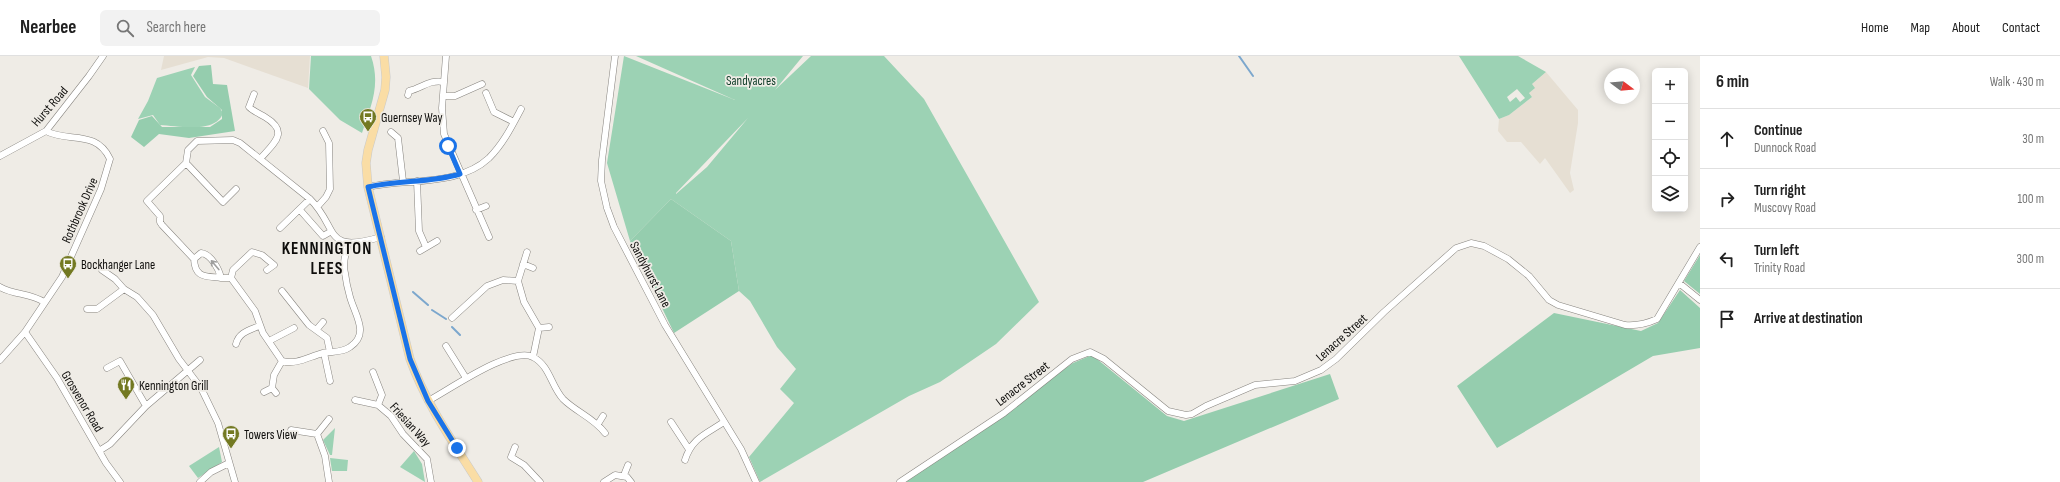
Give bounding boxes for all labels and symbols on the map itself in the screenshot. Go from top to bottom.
north arrow [1604,68,1640,104]
park label: Sandyacres [726,73,776,89]
street label: Hurst Road [28,83,72,130]
bus stop icon: Guernsey Way [358,107,378,132]
place label: Guernsey Way [381,110,442,126]
route start [439,137,457,155]
street label: Rothbrook Drive [58,175,102,246]
district label: KENNINGTON LEES [282,239,372,279]
street label: Sandyhurst Lane [626,239,674,310]
bus stop icon: Bockhanger Lane [58,254,78,279]
place label: Bockhanger Lane [81,257,155,273]
one-way arrow [211,260,220,271]
street label: Lenacre Street [1313,310,1371,365]
street label: Lenacre Street [993,358,1053,410]
street label: Grosvenor Road [58,368,107,435]
restaurant icon: Kennington Grill [116,375,136,400]
place label: Kennington Grill [139,378,209,394]
street label: Friesian Way [386,399,434,450]
bus stop icon: Towers View [221,424,241,449]
place label: Towers View [244,427,298,443]
route end [448,439,466,457]

